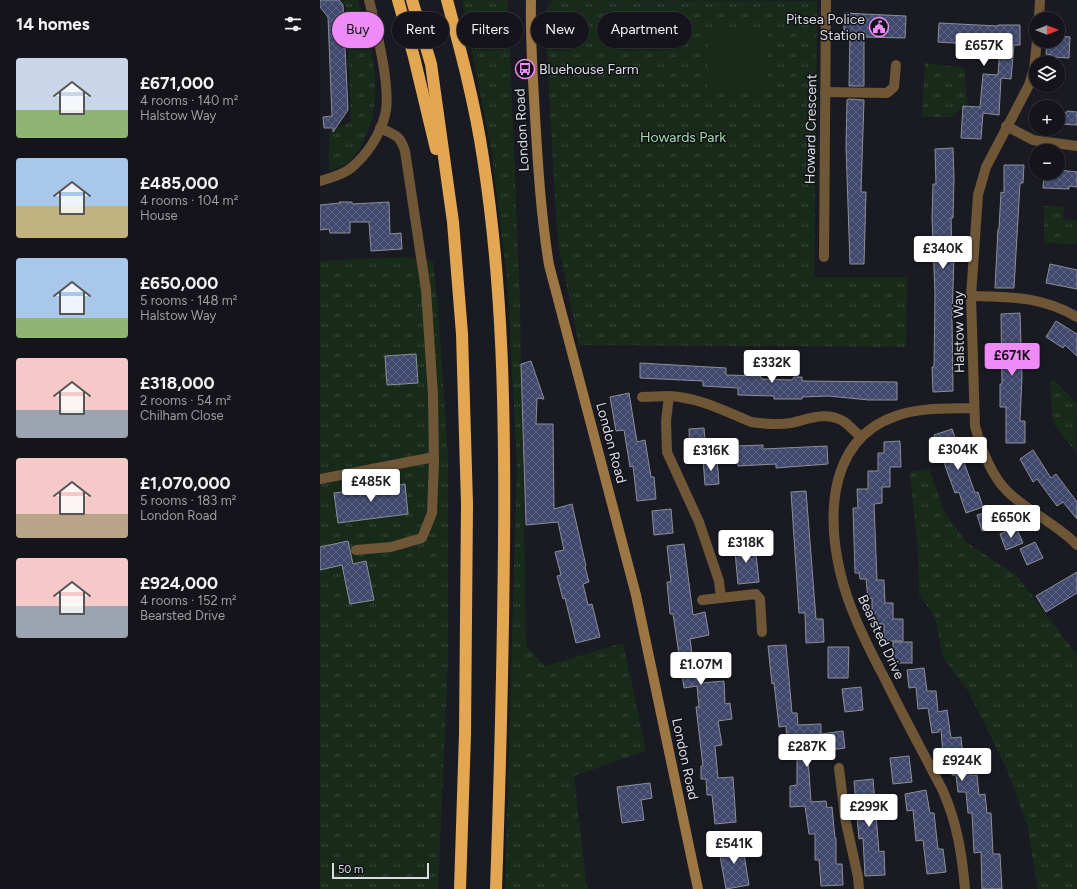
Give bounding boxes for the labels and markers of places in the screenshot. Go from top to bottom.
place label: Pitsea Police Station [786,11,865,44]
public building icon: Pitsea Police Station [868,16,890,38]
pin: £657K [956,33,1012,67]
bus stop icon: Bluehouse Farm [514,58,536,80]
place label: Bluehouse Farm [539,61,639,78]
pin: £340K [915,236,971,270]
pin: £671K [984,343,1040,377]
pin: £332K [744,350,800,384]
pin: £304K [930,437,986,471]
pin: £316K [683,438,739,472]
pin: £485K [343,469,399,503]
pin: £650K [983,505,1039,539]
pin: £318K [718,530,774,564]
pin: £1.07M [668,652,734,686]
pin: £287K [779,734,835,768]
pin: £924K [934,748,990,782]
pin: £299K [841,794,897,828]
pin: £541K [706,831,762,865]

